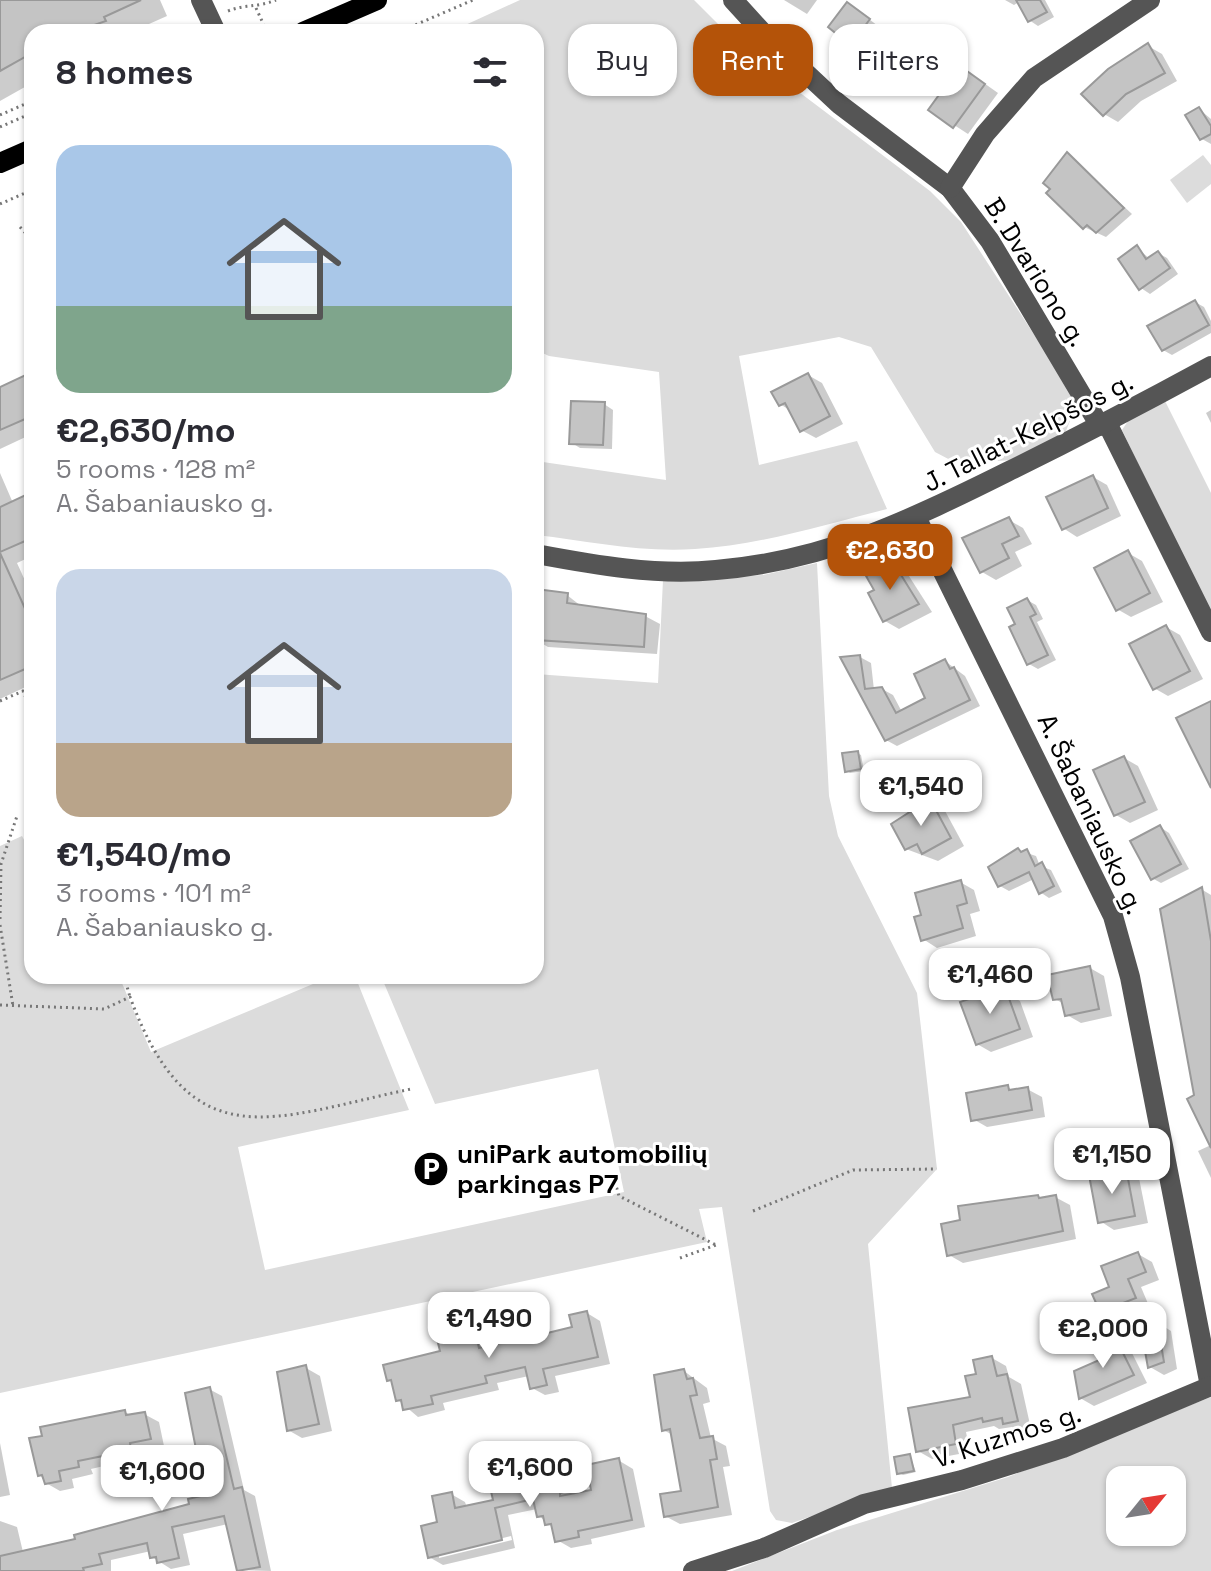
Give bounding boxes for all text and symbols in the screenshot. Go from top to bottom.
chip: Buy [568,24,677,96]
chip: Rent [693,24,813,96]
chip: Filters [829,24,968,96]
icon: filters [468,50,512,94]
text: 8 homes [56,51,193,94]
street label: B. Dvariono g. [977,191,1095,353]
icon: home [212,197,356,341]
street label: J. Tallat-Kelpšos g. [917,364,1139,500]
text: €2,630/mo [56,409,236,452]
text: 5 rooms · 128 m² [56,452,255,486]
text: A. Šabaniausko g. [56,486,273,520]
pin: €2,630 [825,524,955,592]
text: €2,630 [845,533,935,567]
icon: home [212,621,356,765]
street label: A. Šabaniausko g. [1030,708,1152,920]
pin: €1,540 [856,760,986,828]
text: €1,540 [878,769,964,803]
text: €1,540/mo [56,833,232,876]
text: 3 rooms · 101 m² [56,876,251,910]
text: A. Šabaniausko g. [56,910,273,944]
pin: €1,460 [925,948,1055,1016]
text: €1,460 [947,957,1033,991]
pin: €1,150 [1047,1128,1177,1196]
place label: uniPark automobilių parkingas P7 [457,1137,707,1201]
text: €1,150 [1072,1137,1152,1171]
parking icon: uniPark automobilių parkingas P7 [412,1150,450,1188]
pin: €1,490 [424,1292,554,1360]
text: €1,490 [446,1301,532,1335]
pin: €2,000 [1038,1302,1168,1370]
text: €2,000 [1058,1311,1148,1345]
street label: V. Kuzmos g. [929,1396,1085,1476]
pin: €1,600 [465,1441,595,1509]
pin: €1,600 [97,1445,227,1513]
text: €1,600 [487,1450,573,1484]
text: €1,600 [119,1454,205,1488]
north arrow [1106,1466,1186,1546]
map controls [1106,1466,1186,1546]

